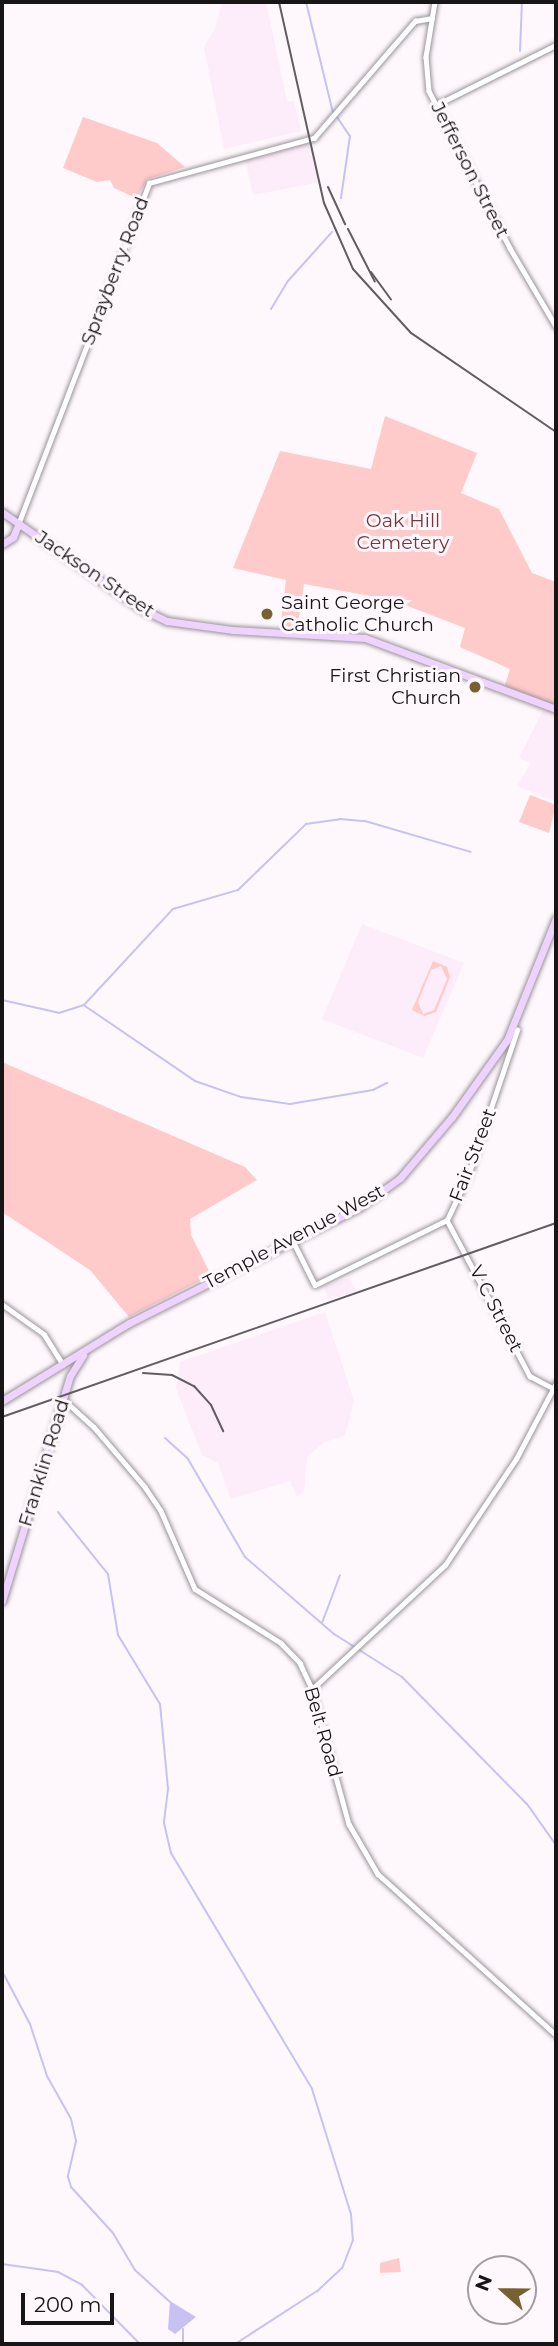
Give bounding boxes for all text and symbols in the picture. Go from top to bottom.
street label: Jefferson Street [426,98,514,242]
street label: Sprayberry Road [76,194,154,348]
park label: Oak Hill Cemetery [357,510,449,554]
street label: Jackson Street [31,526,159,622]
place label: Saint George Catholic Church [281,592,434,636]
marker: Saint George Catholic Church [259,606,275,622]
place label: First Christian Church [329,665,461,709]
marker: First Christian Church [467,679,483,695]
street label: Fair Street [445,1105,501,1205]
street label: Temple Avenue West [200,1180,388,1294]
street label: V C Street [464,1262,528,1356]
street label: Franklin Road [14,1397,74,1529]
street label: Belt Road [299,1684,347,1780]
north arrow [467,2255,537,2325]
text: N [470,2272,497,2294]
scale bar [24,2280,117,2324]
text: 200 m [34,2292,101,2317]

